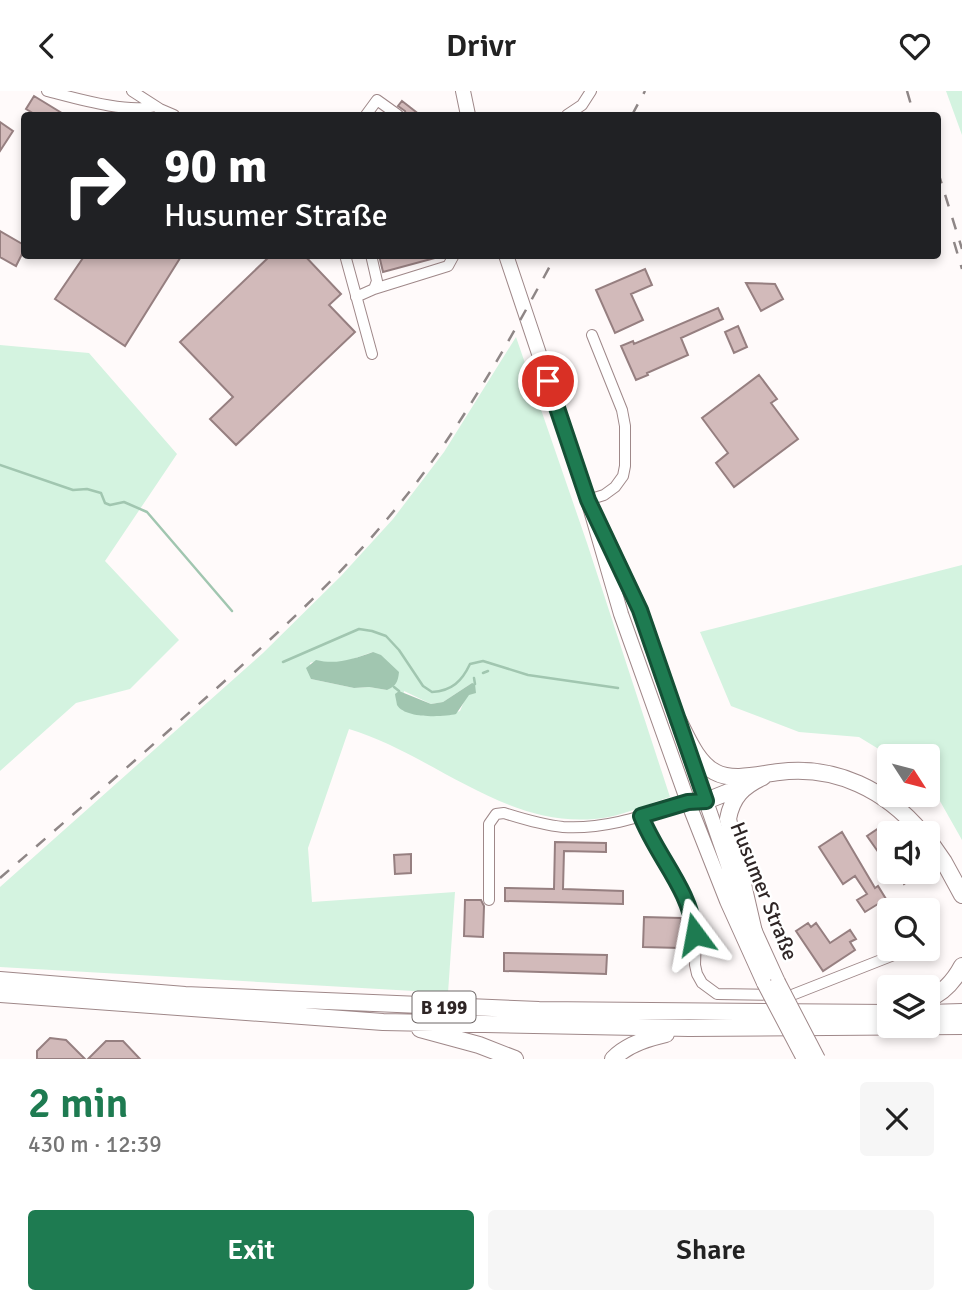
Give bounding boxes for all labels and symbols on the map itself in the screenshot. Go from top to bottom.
pin [518,351,578,411]
north arrow [877,744,940,807]
street label: Husumer Straße [724,818,804,964]
position arrow [658,897,732,971]
road number: B 199 [412,991,476,1023]

